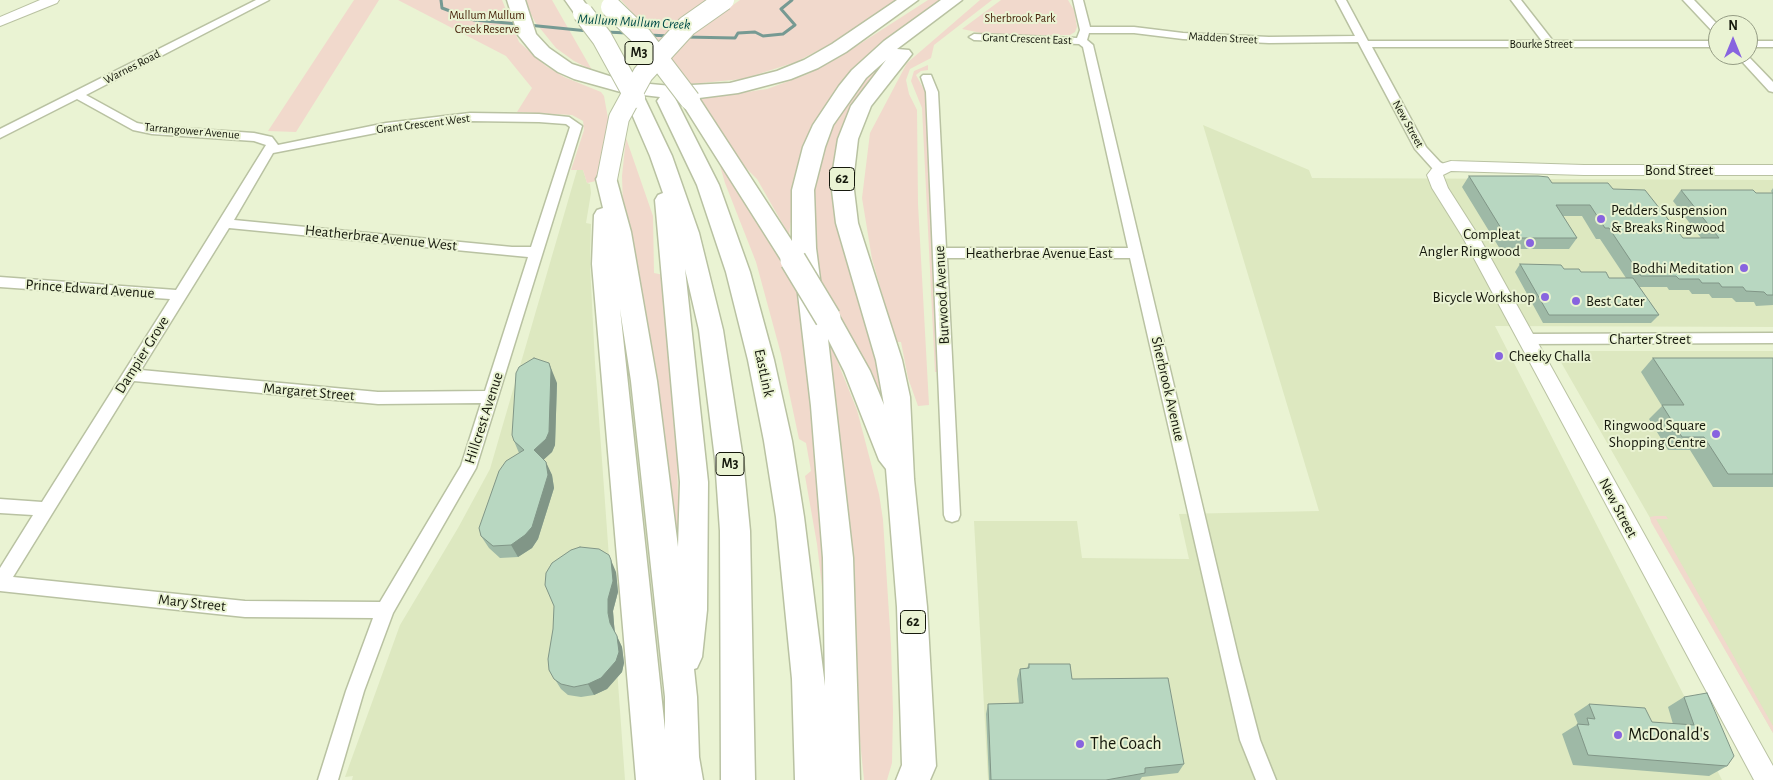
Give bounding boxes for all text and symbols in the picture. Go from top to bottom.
park label: Mullum Mullum Creek Reserve [449,8,525,36]
water label: Mullum Mullum Creek [577,11,691,33]
park label: Sherbrook Park [984,11,1056,25]
north arrow [1708,15,1758,65]
text: N [1728,19,1738,33]
street label: Madden Street [1188,29,1258,47]
street label: Grant Crescent East [982,30,1072,48]
street label: Bourke Street [1509,37,1573,51]
road number: M3 [625,42,653,64]
street label: Warnes Road [101,47,163,87]
street label: New Street [1389,98,1427,150]
street label: Grant Crescent West [375,111,471,137]
street label: Tarrangower Avenue [144,120,240,142]
street label: Bond Street [1645,161,1713,179]
road number: 62 [830,168,854,190]
place label: Pedders Suspension & Breaks Ringwood [1611,201,1727,236]
marker: Pedders Suspension & Breaks Ringwood [1595,213,1607,225]
street label: Heatherbrae Avenue West [304,221,458,255]
place label: Compleat Angler Ringwood [1419,225,1520,260]
marker: Compleat Angler Ringwood [1524,237,1536,249]
street label: Heatherbrae Avenue East [965,244,1113,262]
street label: Burwood Avenue [930,245,954,345]
place label: Bodhi Meditation [1632,259,1734,277]
marker: Bodhi Meditation [1738,262,1750,274]
street label: Prince Edward Avenue [25,276,155,302]
place label: Bicycle Workshop [1432,288,1535,306]
marker: Bicycle Workshop [1539,291,1551,303]
place label: Best Cater [1586,292,1645,310]
marker: Best Cater [1570,295,1582,307]
street label: Dampier Grove [111,313,173,397]
street label: Charter Street [1609,330,1691,348]
street label: Sherbrook Avenue [1147,335,1189,443]
street label: EastLink [750,347,778,399]
place label: Cheeky Challa [1509,347,1591,365]
marker: Cheeky Challa [1493,350,1505,362]
street label: Hillcrest Avenue [461,370,507,466]
street label: Margaret Street [263,379,355,405]
place label: Ringwood Square Shopping Centre [1604,416,1706,451]
marker: Ringwood Square Shopping Centre [1710,428,1722,440]
road number: M3 [716,452,744,476]
street label: New Street [1595,475,1641,541]
street label: Mary Street [157,591,227,615]
road number: 62 [900,610,926,634]
place label: McDonald's [1628,724,1710,746]
marker: McDonald's [1612,729,1624,741]
place label: The Coach [1090,733,1162,755]
marker: The Coach [1074,738,1086,750]

